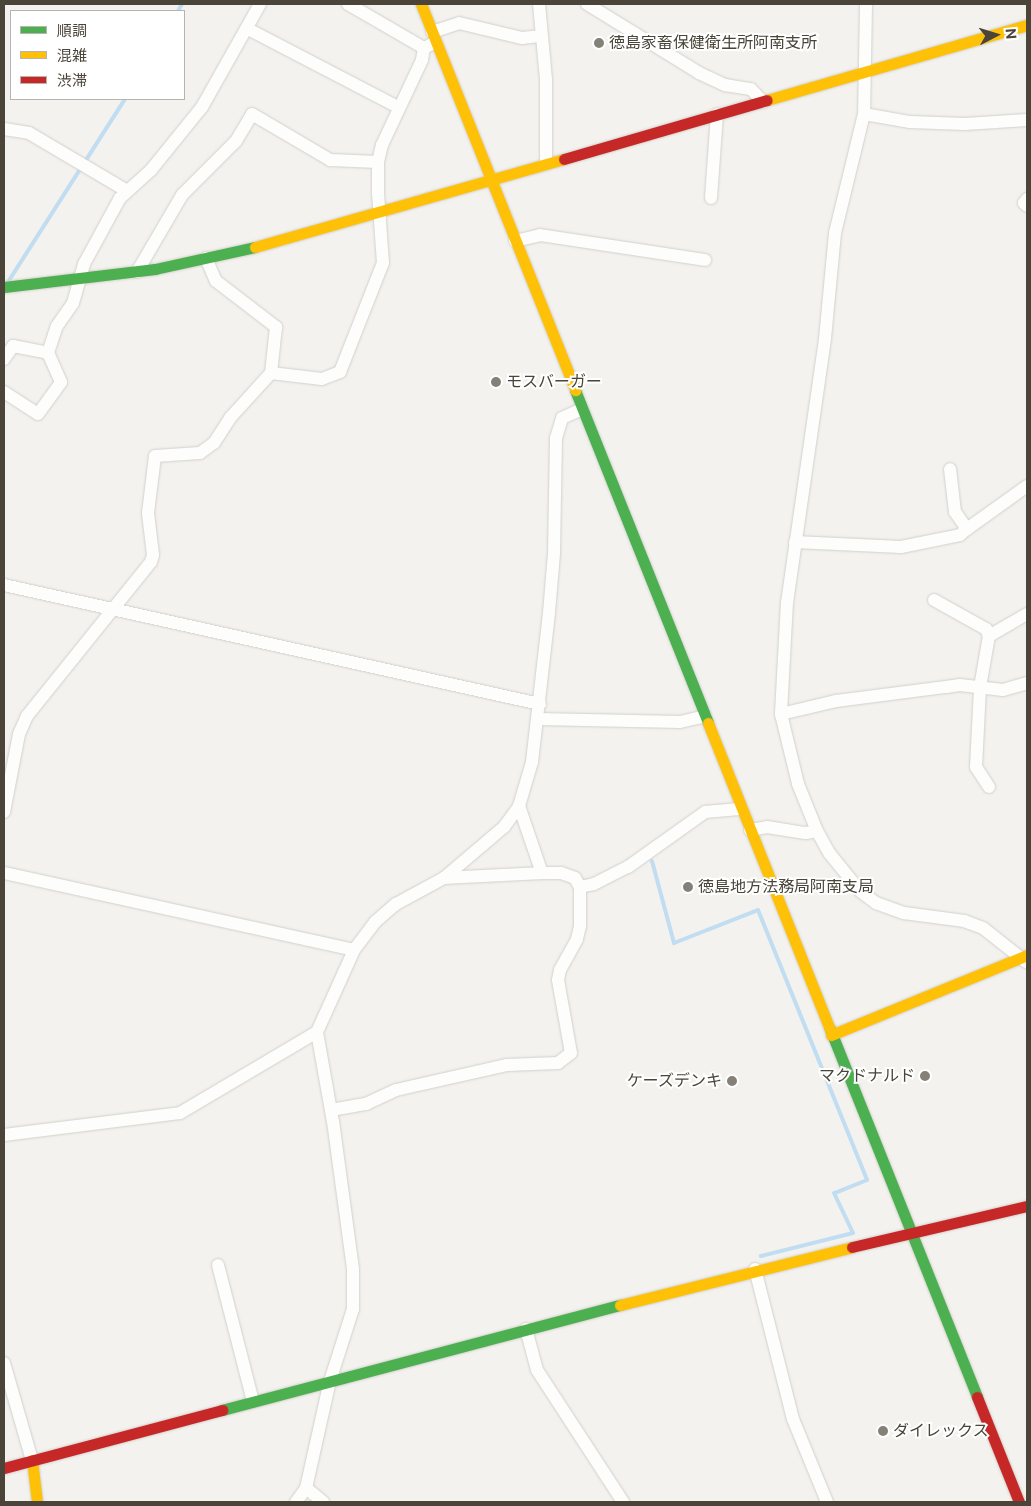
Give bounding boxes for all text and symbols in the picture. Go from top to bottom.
legend [10,10,185,100]
north arrow [971,10,1021,60]
text: 順調 [57,22,87,39]
text: N [1002,28,1019,40]
place label: 徳島家畜保健衛生所阿南支所 [609,33,817,53]
marker: 徳島家畜保健衛生所阿南支所 [593,37,605,49]
text: 混雑 [57,47,87,64]
text: 渋滞 [57,72,87,89]
place label: モスバーガー [506,372,602,392]
marker: モスバーガー [490,376,502,388]
place label: 徳島地方法務局阿南支局 [698,877,874,897]
marker: 徳島地方法務局阿南支局 [682,881,694,893]
place label: マクドナルド [819,1066,915,1086]
marker: マクドナルド [919,1070,931,1082]
place label: ケーズデンキ [626,1071,722,1091]
marker: ケーズデンキ [726,1075,738,1087]
place label: ダイレックス [893,1421,989,1441]
marker: ダイレックス [877,1425,889,1437]

